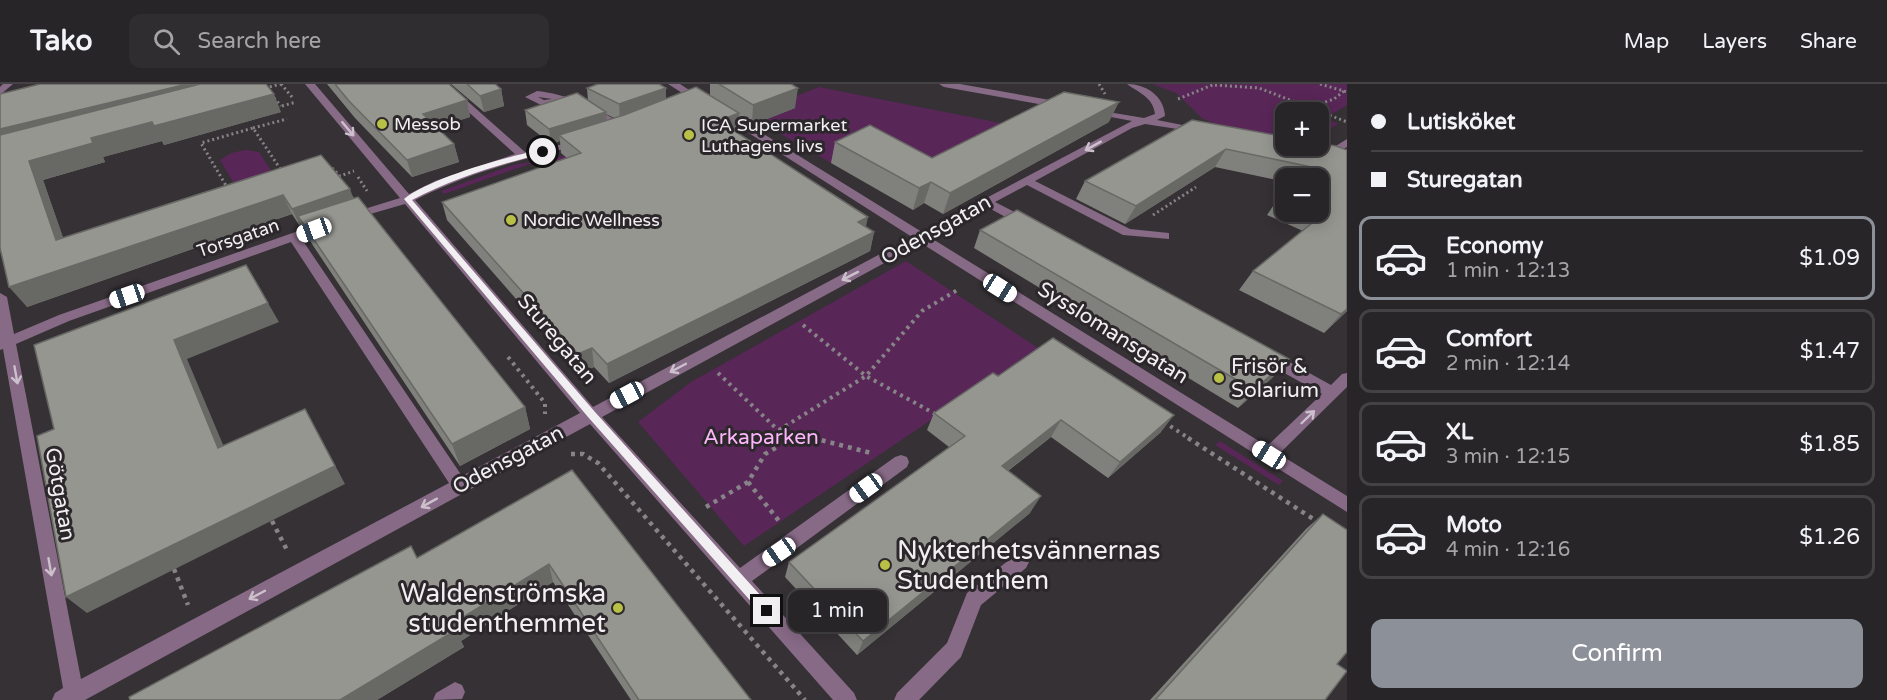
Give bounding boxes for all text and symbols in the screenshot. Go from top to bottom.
search box [129,14,549,68]
text: Tako [30,24,93,58]
icon: search [150,25,183,58]
text: Search here [198,28,321,54]
text: Map [1624,29,1669,54]
text: Layers [1702,29,1767,54]
text: Share [1800,29,1857,54]
map controls [1275,102,1329,222]
button: + [1275,102,1329,156]
text: Lutisköket [1407,109,1515,135]
place label: Messob [394,113,461,135]
place label: ICA Supermarket Luthagens livs [701,114,847,157]
marker: Messob [375,117,389,131]
one-way arrow [341,121,355,136]
marker: ICA Supermarket Luthagens livs [682,128,696,142]
route start [529,138,556,165]
one-way arrow [1084,141,1102,152]
text: Sturegatan [1407,167,1523,193]
button: − [1275,168,1329,222]
street label: Odensgatan [877,189,995,271]
place label: Nordic Wellness [523,209,660,231]
marker: Nordic Wellness [504,213,518,227]
street label: Torsgatan [194,214,282,262]
car [294,215,334,245]
icon: car [1374,231,1428,285]
text: Economy [1446,233,1543,259]
text: $1.09 [1799,245,1860,271]
text: 1 min · 12:13 [1446,259,1570,283]
one-way arrow [842,270,859,282]
car [980,271,1020,305]
street label: Sysslomansgatan [1033,277,1193,389]
car [107,282,147,310]
street label: Sturegatan [512,289,602,389]
icon: car [1374,324,1428,378]
text: Comfort [1446,326,1532,352]
text: $1.47 [1800,338,1860,364]
text: 2 min · 12:14 [1446,352,1570,376]
place label: Frisör & Solarium [1231,354,1319,403]
one-way arrow [670,362,687,374]
one-way arrow [11,364,22,384]
marker: Frisör & Solarium [1212,371,1226,385]
car [607,379,647,411]
one-way arrow [1301,410,1316,424]
icon: car [1374,417,1428,471]
text: XL [1446,419,1473,445]
street label: Odensgatan [448,420,568,500]
park label: Arkaparken [703,425,819,450]
text: $1.85 [1799,431,1860,457]
car [1249,438,1289,472]
text: 3 min · 12:15 [1446,445,1570,469]
street label: Götgatan [40,446,80,542]
car [846,470,886,506]
one-way arrow [421,497,438,509]
icon: car [1374,510,1428,564]
text: Moto [1446,512,1502,538]
text: $1.26 [1799,524,1860,550]
car [759,534,799,570]
place label: Nykterhetsvännernas Studenthem [897,535,1161,596]
text: 4 min · 12:16 [1446,538,1570,562]
one-way arrow [45,556,56,576]
marker: Nykterhetsvännernas Studenthem [878,558,892,572]
place label: Waldenströmska studenthemmet [400,578,606,639]
one-way arrow [249,589,266,601]
callout: 1 min [788,590,887,632]
route end [753,597,780,624]
text: 1 min [811,599,864,623]
marker: Waldenströmska studenthemmet [611,601,625,615]
button: Confirm [1371,619,1863,688]

